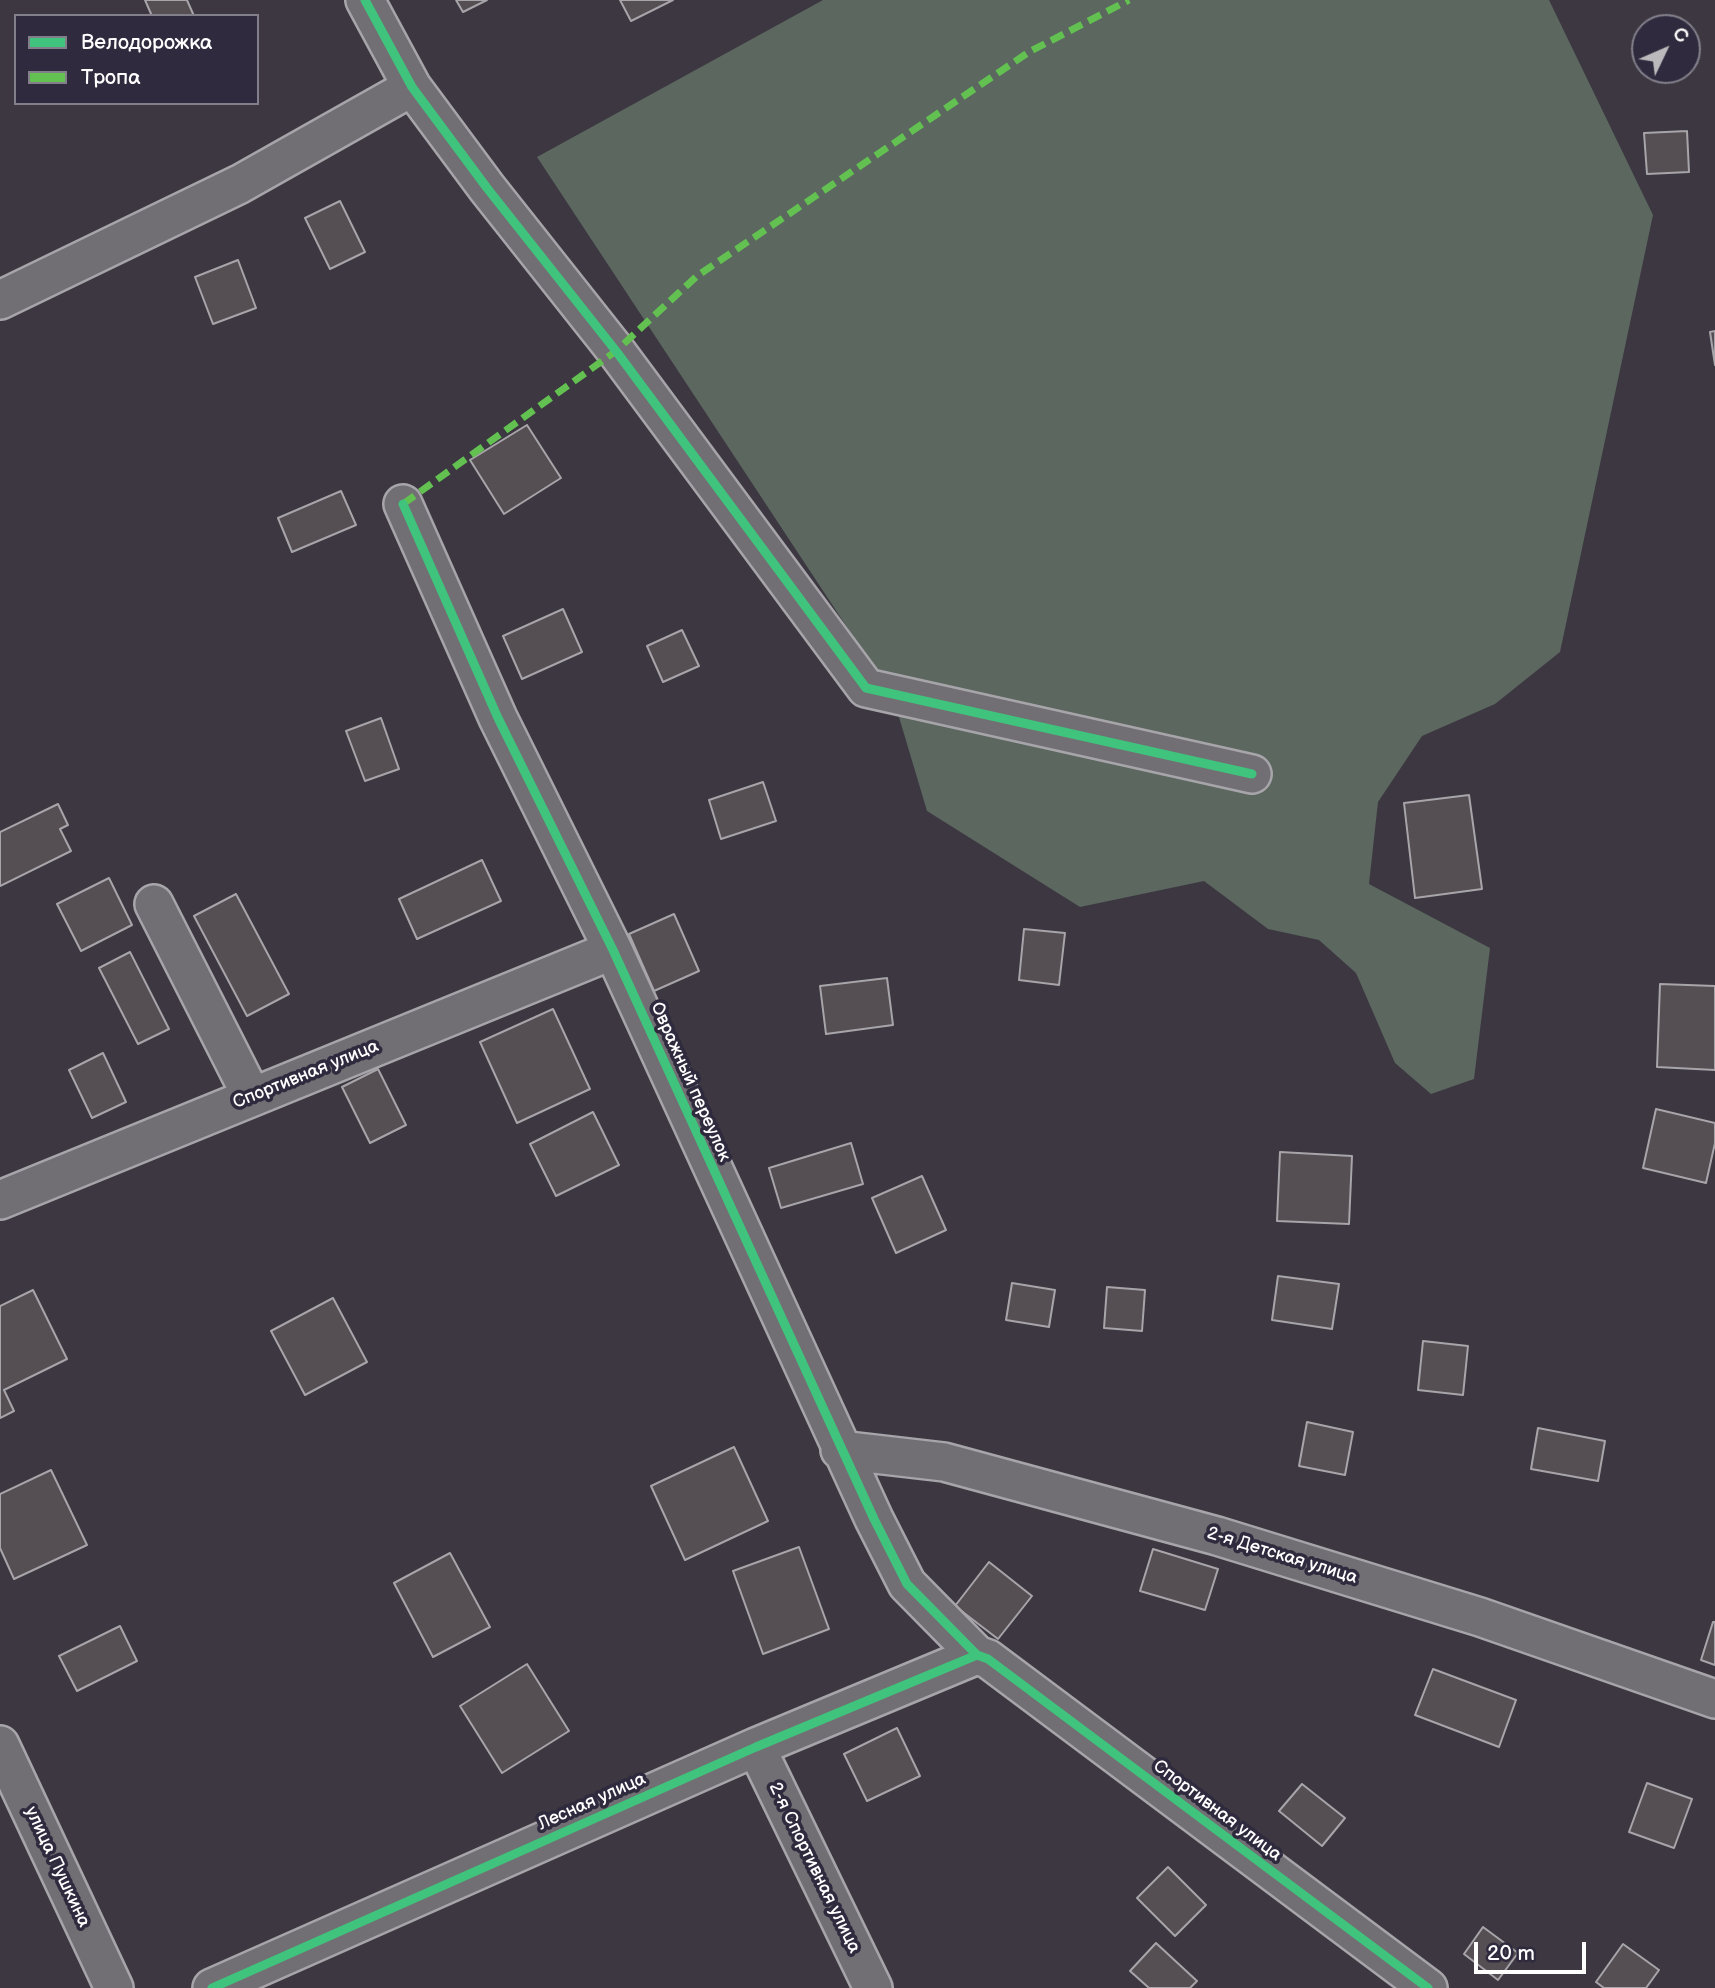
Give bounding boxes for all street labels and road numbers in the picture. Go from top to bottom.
street label: Овражный переулок [645,999,735,1165]
street label: Спортивная улица [230,1036,382,1114]
street label: 2-я Детская улица [1204,1523,1360,1589]
street label: Спортивная улица [1149,1756,1285,1866]
street label: Лесная улица [535,1769,649,1835]
street label: 2-я Спортивная улица [763,1779,865,1957]
street label: улица Пушкина [20,1803,94,1931]

